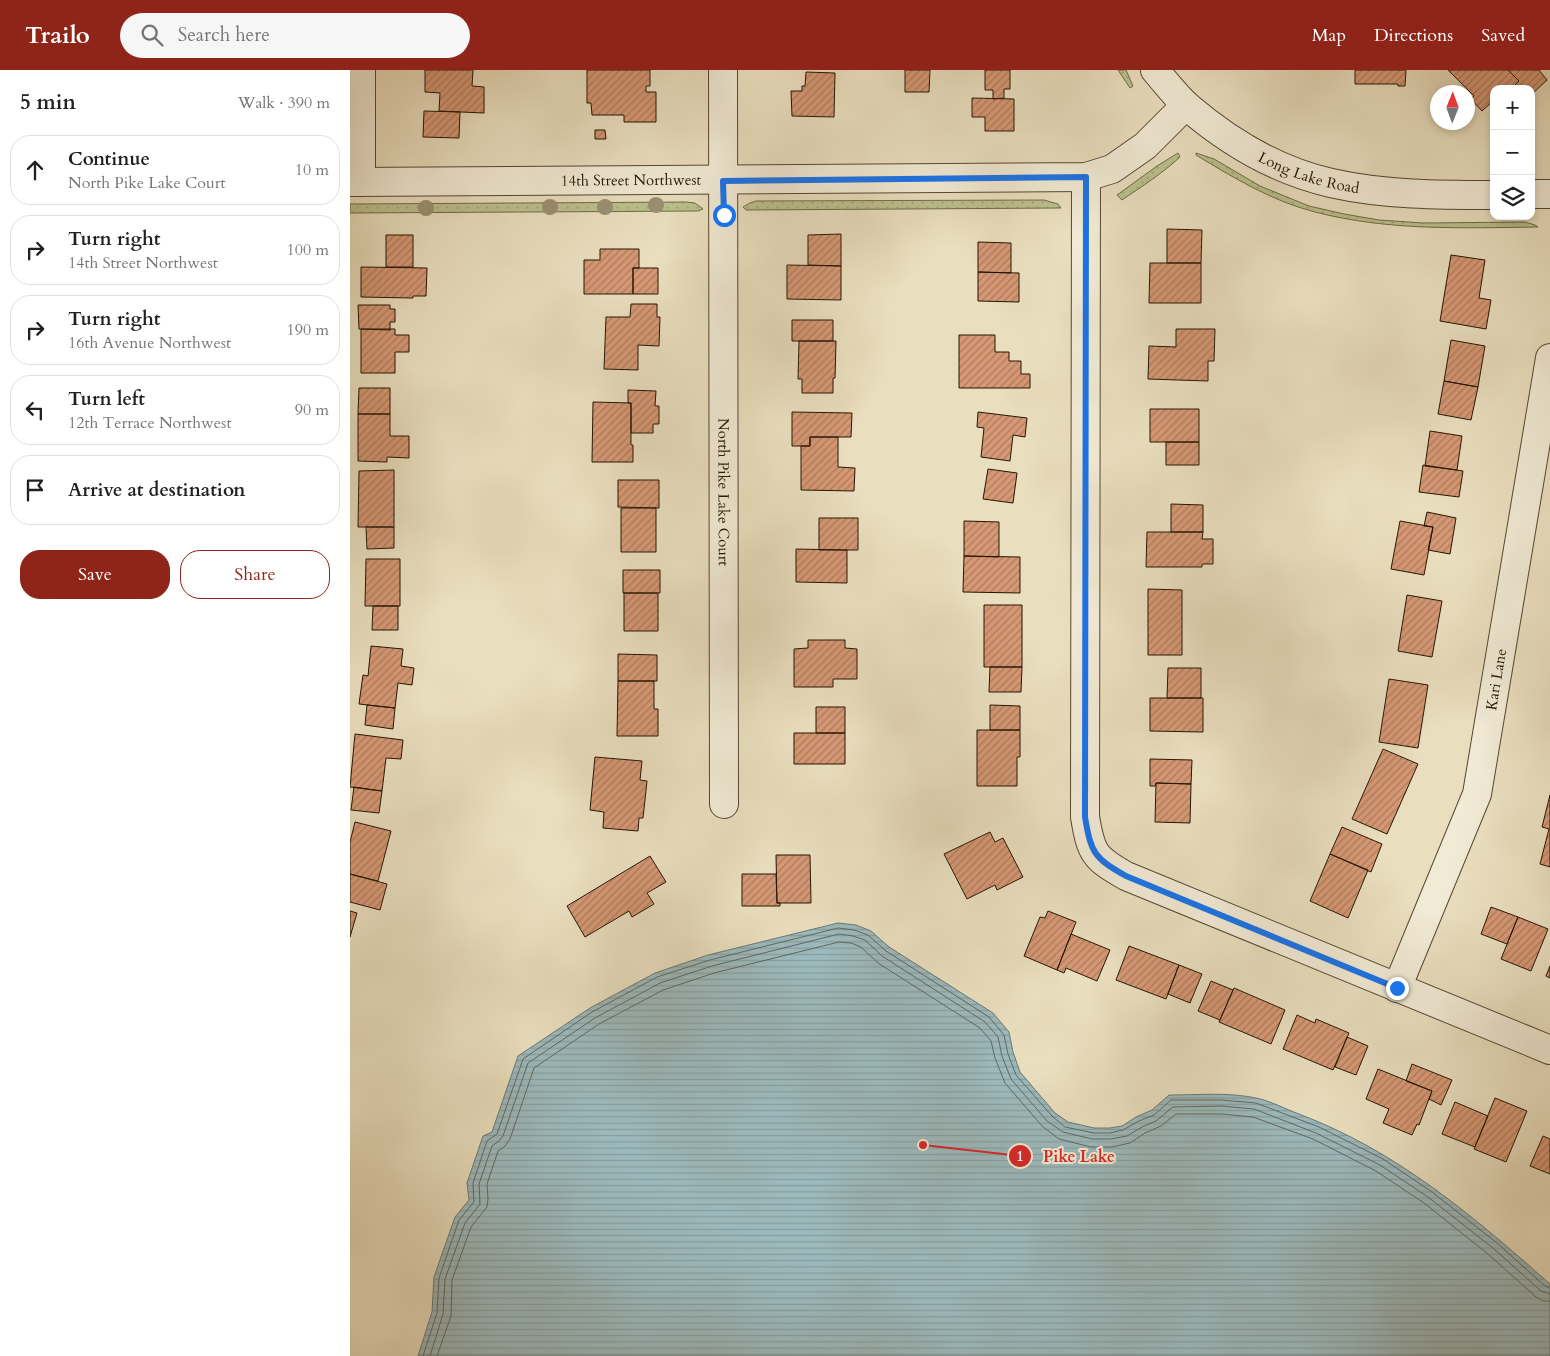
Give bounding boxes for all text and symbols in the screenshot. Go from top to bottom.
search box [120,13,470,58]
text: Trailo [25,19,90,52]
icon: search [138,21,166,49]
text: Search here [178,22,270,48]
text: Map [1312,23,1346,48]
text: Directions [1374,23,1453,48]
text: Saved [1481,23,1525,48]
north arrow [1430,85,1475,130]
map controls [1490,85,1535,220]
button: + [1490,85,1535,130]
text: 5 min [20,88,76,117]
text: Walk · 390 m [238,92,330,114]
button: − [1490,130,1535,175]
text: Continue [68,146,150,172]
street label: Long Lake Road [1255,147,1361,198]
icon: ahead [21,156,49,184]
text: 10 m [295,159,329,181]
street label: 14th Street Northwest [561,170,702,191]
text: North Pike Lake Court [68,172,226,194]
button: layers [1490,175,1535,220]
route start [713,204,736,227]
text: Turn right [68,226,160,252]
icon: right [21,236,49,264]
text: 100 m [287,239,329,261]
text: 14th Street Northwest [68,252,218,274]
text: Turn right [68,306,160,332]
icon: right [21,316,49,344]
text: 190 m [287,319,329,341]
text: 16th Avenue Northwest [68,332,231,354]
text: Turn left [68,386,145,412]
icon: left [21,396,49,424]
text: 90 m [295,399,329,421]
text: 12th Terrace Northwest [68,412,231,434]
street label: North Pike Lake Court [713,418,734,566]
icon: arrive [21,476,49,504]
text: Arrive at destination [68,477,245,503]
button: Save [20,550,170,599]
button: Share [180,550,330,599]
street label: Kari Lane [1481,647,1511,712]
route end [1386,977,1409,1000]
callout: Pike Lake [1008,1140,1125,1171]
text: 1 [1016,1146,1024,1166]
text: Pike Lake [1043,1146,1115,1168]

